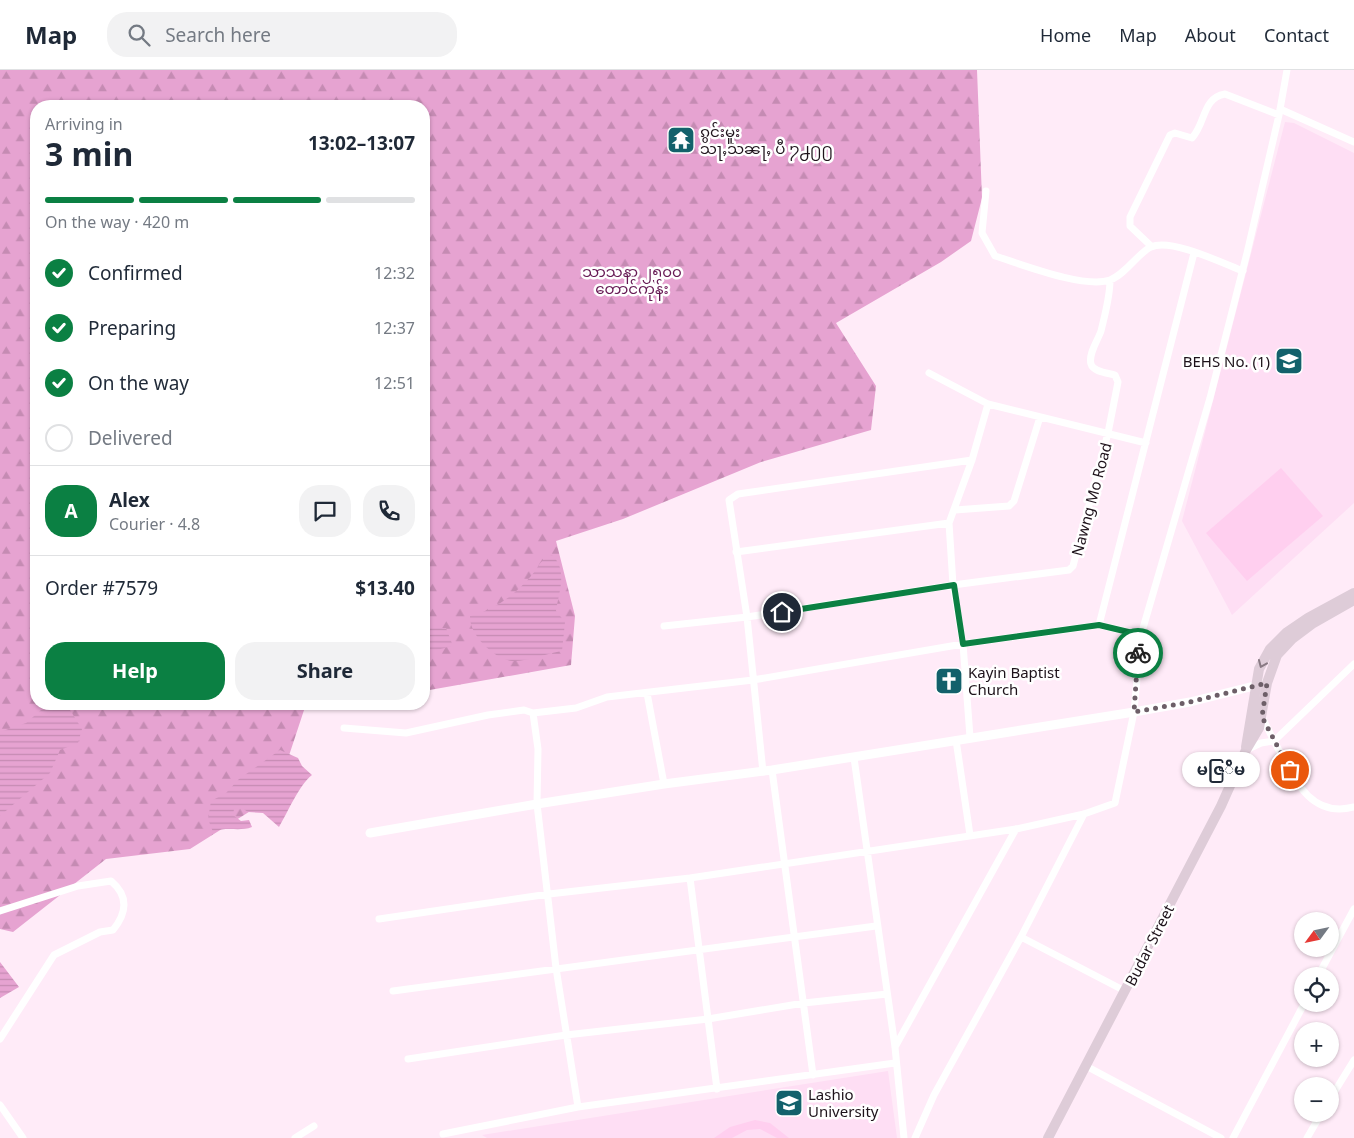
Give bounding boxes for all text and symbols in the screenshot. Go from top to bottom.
search box [107,12,457,57]
text: Map [25,18,77,51]
icon: search [125,21,153,49]
text: Search here [165,22,271,48]
text: Home [1040,23,1091,47]
text: Map [1119,23,1157,47]
text: About [1185,23,1236,47]
text: Contact [1264,23,1329,47]
text: Arriving in [45,113,123,135]
place label: ၵွင်းမူး သႃႇသၼႃႇ ပီ ႒႕႐႐ [700,121,833,161]
temple icon: ၵွင်းမူး သႃႇသၼႃႇ ပီ ႒႕႐႐ [666,125,696,155]
text: 13:02–13:07 [308,130,415,156]
text: 3 min [45,132,133,175]
text: On the way · 420 m [45,211,189,233]
icon: check [45,259,73,287]
text: Confirmed [88,260,183,286]
park label: သာသနာ ၂၅၀၀ တောင်ကုန်း [582,261,682,301]
text: 12:32 [374,262,415,284]
icon: check [45,314,73,342]
text: Preparing [88,315,176,341]
text: 12:37 [374,317,415,339]
school or university icon: BEHS No. (1) [1274,346,1304,376]
place label: BEHS No. (1) [1183,351,1270,371]
icon: check [45,369,73,397]
text: On the way [88,370,189,396]
text: 12:51 [374,372,415,394]
text: Delivered [88,425,173,451]
street label: Nawng Mo Road [1066,440,1116,558]
button: chat [299,485,351,537]
button: phone [363,485,415,537]
text: Alex [109,487,150,513]
text: A [64,498,78,524]
text: Courier · 4.8 [109,513,200,535]
text: Order #7579 [45,575,158,601]
text: $13.40 [355,575,415,601]
pin [761,591,803,633]
icon: home [768,598,796,626]
courier [1113,628,1163,678]
icon: bike [1124,639,1152,667]
button: Help [45,642,225,700]
button: Share [235,642,415,700]
one-way arrow [1258,659,1269,668]
place label: Kayin Baptist Church [968,662,1060,699]
church icon: Kayin Baptist Church [934,666,964,696]
pin [1269,749,1311,791]
callout: မဇြ်ိမ [1182,752,1260,788]
icon: bag [1276,756,1304,784]
text: မဇြ်ိမ [1197,758,1245,780]
street label: Budar Street [1120,900,1178,989]
north arrow [1294,912,1339,958]
map controls [1294,912,1339,1122]
button: locate [1294,967,1339,1012]
button: + [1294,1022,1339,1067]
button: − [1294,1077,1339,1122]
place label: Lashio University [808,1084,879,1121]
school or university icon: Lashio University [774,1088,804,1118]

